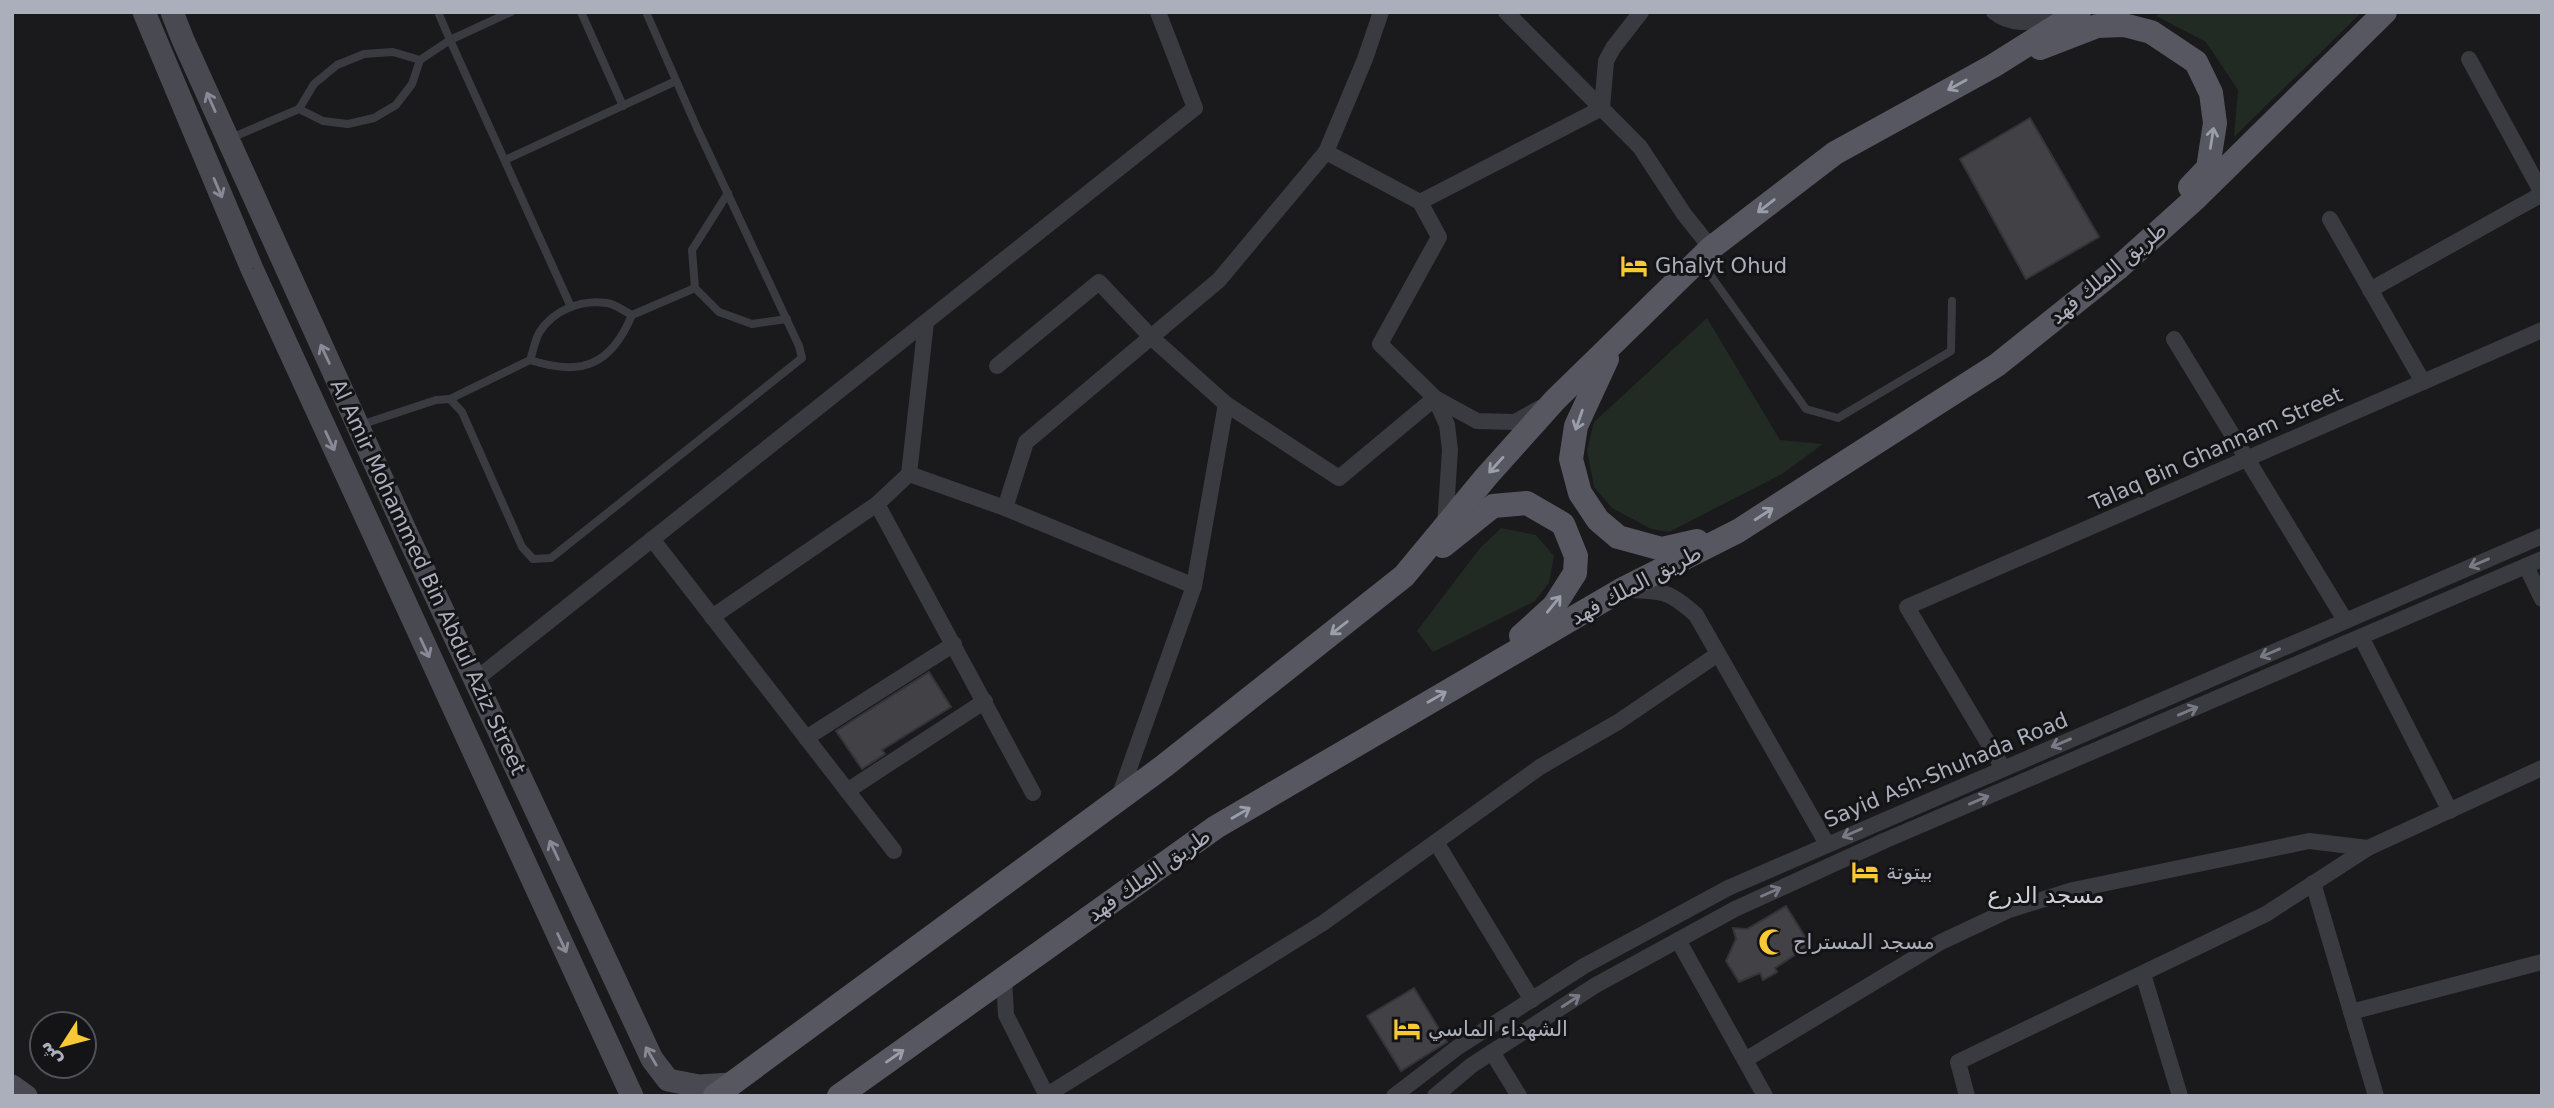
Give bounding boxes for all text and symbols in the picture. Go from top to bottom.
one-way arrow [1948,78,1968,92]
one-way arrow [204,92,217,113]
one-way arrow [2206,127,2219,149]
one-way arrow [212,177,225,199]
one-way arrow [1756,198,1775,213]
street label: طريق الملك فهد [2045,217,2171,329]
hotel icon: Ghalyt Ohud [1619,251,1649,281]
place label: Ghalyt Ohud [1655,254,1787,278]
one-way arrow [318,344,331,365]
street label: Al Amir Mohammed Bin Abdul Aziz Street [325,375,531,779]
street label: Talaq Bin Ghannam Street [2085,382,2346,516]
one-way arrow [1572,409,1584,431]
one-way arrow [324,430,337,451]
one-way arrow [1488,456,1504,474]
one-way arrow [1754,507,1773,522]
street label: طريق الملك فهد [1566,540,1706,630]
one-way arrow [2469,557,2490,570]
one-way arrow [1546,595,1561,613]
one-way arrow [1330,620,1348,635]
one-way arrow [419,636,432,658]
one-way arrow [2260,647,2281,660]
one-way arrow [1427,690,1447,704]
one-way arrow [2177,704,2199,717]
street label: Sayid Ash-Shuhada Road [1821,708,2071,832]
one-way arrow [2051,737,2073,750]
one-way arrow [1968,793,1990,806]
one-way arrow [1231,805,1251,819]
street label: طريق الملك فهد [1083,824,1215,926]
one-way arrow [1842,827,1864,840]
one-way arrow [547,840,560,861]
hotel icon: بيتوتة [1850,857,1880,887]
place label: بيتوتة [1886,860,1932,884]
district label: مسجد الدرع [1987,882,2105,909]
one-way arrow [1760,885,1781,899]
mosque icon: مسجد المستراح [1757,927,1787,957]
place label: مسجد المستراح [1793,930,1935,954]
one-way arrow [556,932,569,953]
one-way arrow [1561,993,1581,1007]
north arrow [28,1010,98,1080]
hotel icon: الشهداء الماسي [1392,1014,1422,1044]
place label: الشهداء الماسي [1428,1017,1568,1041]
text: ش [33,1037,67,1072]
one-way arrow [644,1046,658,1066]
one-way arrow [885,1049,904,1063]

